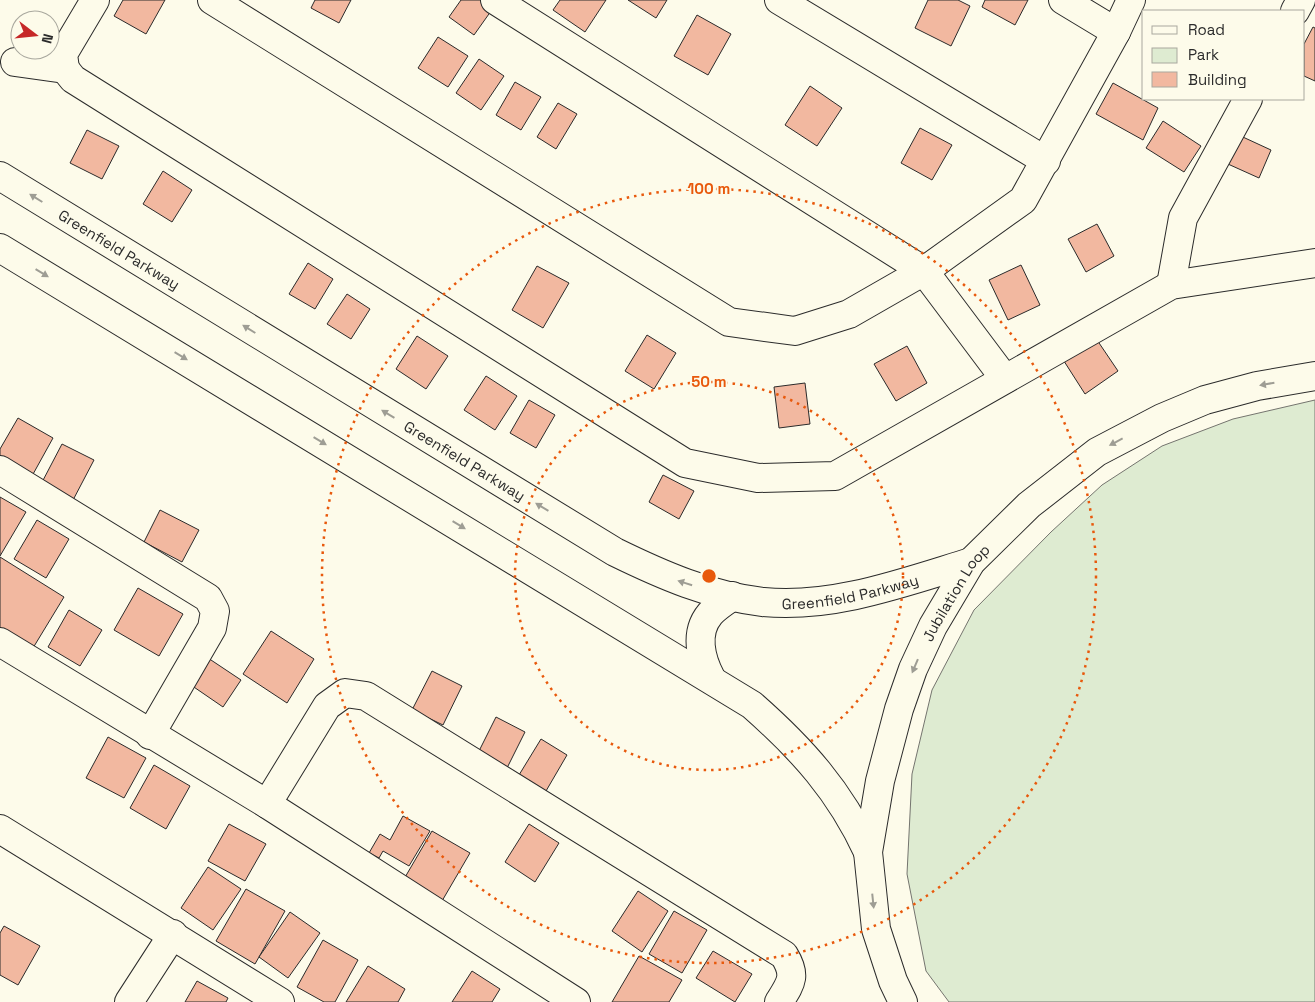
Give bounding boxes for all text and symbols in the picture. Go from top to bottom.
north arrow [10,10,60,60]
legend [1142,10,1305,100]
text: Road [1188,20,1225,39]
text: N [38,32,57,46]
text: Park [1188,45,1219,64]
text: Building [1188,70,1247,89]
text: 100 m [688,179,730,198]
one-way arrow [30,194,43,203]
street label: Greenfield Parkway [55,205,184,293]
one-way arrow [35,268,48,277]
one-way arrow [243,324,256,333]
one-way arrow [175,352,188,361]
text: 50 m [691,372,727,391]
one-way arrow [1259,381,1275,389]
one-way arrow [381,409,395,418]
street label: Greenfield Parkway [401,416,529,505]
one-way arrow [313,436,326,445]
one-way arrow [1109,438,1123,447]
one-way arrow [535,503,548,512]
one-way arrow [452,521,465,530]
street label: Jubilation Loop [918,540,993,644]
centre of rings [700,567,718,585]
street label: Greenfield Parkway [782,569,921,613]
one-way arrow [677,579,692,587]
one-way arrow [910,659,918,673]
one-way arrow [869,893,877,909]

